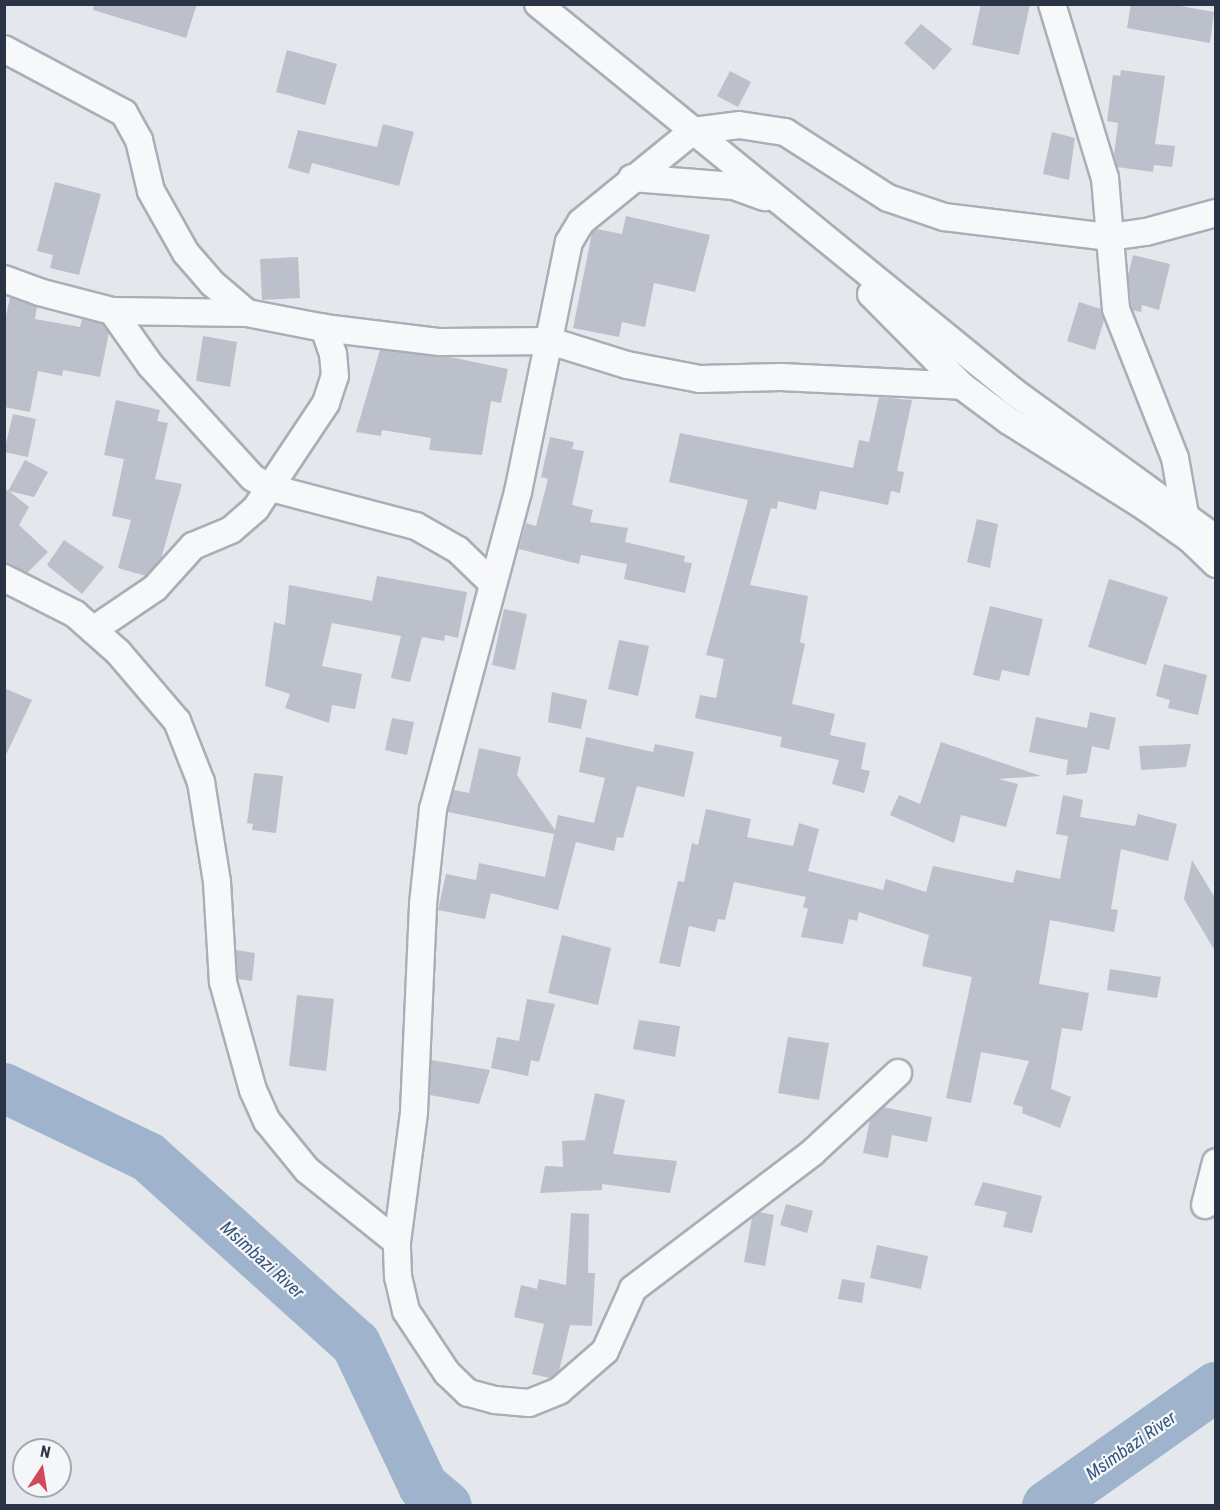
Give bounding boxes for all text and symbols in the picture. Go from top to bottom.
water label: Msimbazi River [216,1217,308,1303]
water label: Msimbazi River [1082,1407,1180,1485]
north arrow [12,1438,72,1498]
text: N [39,1442,52,1462]

